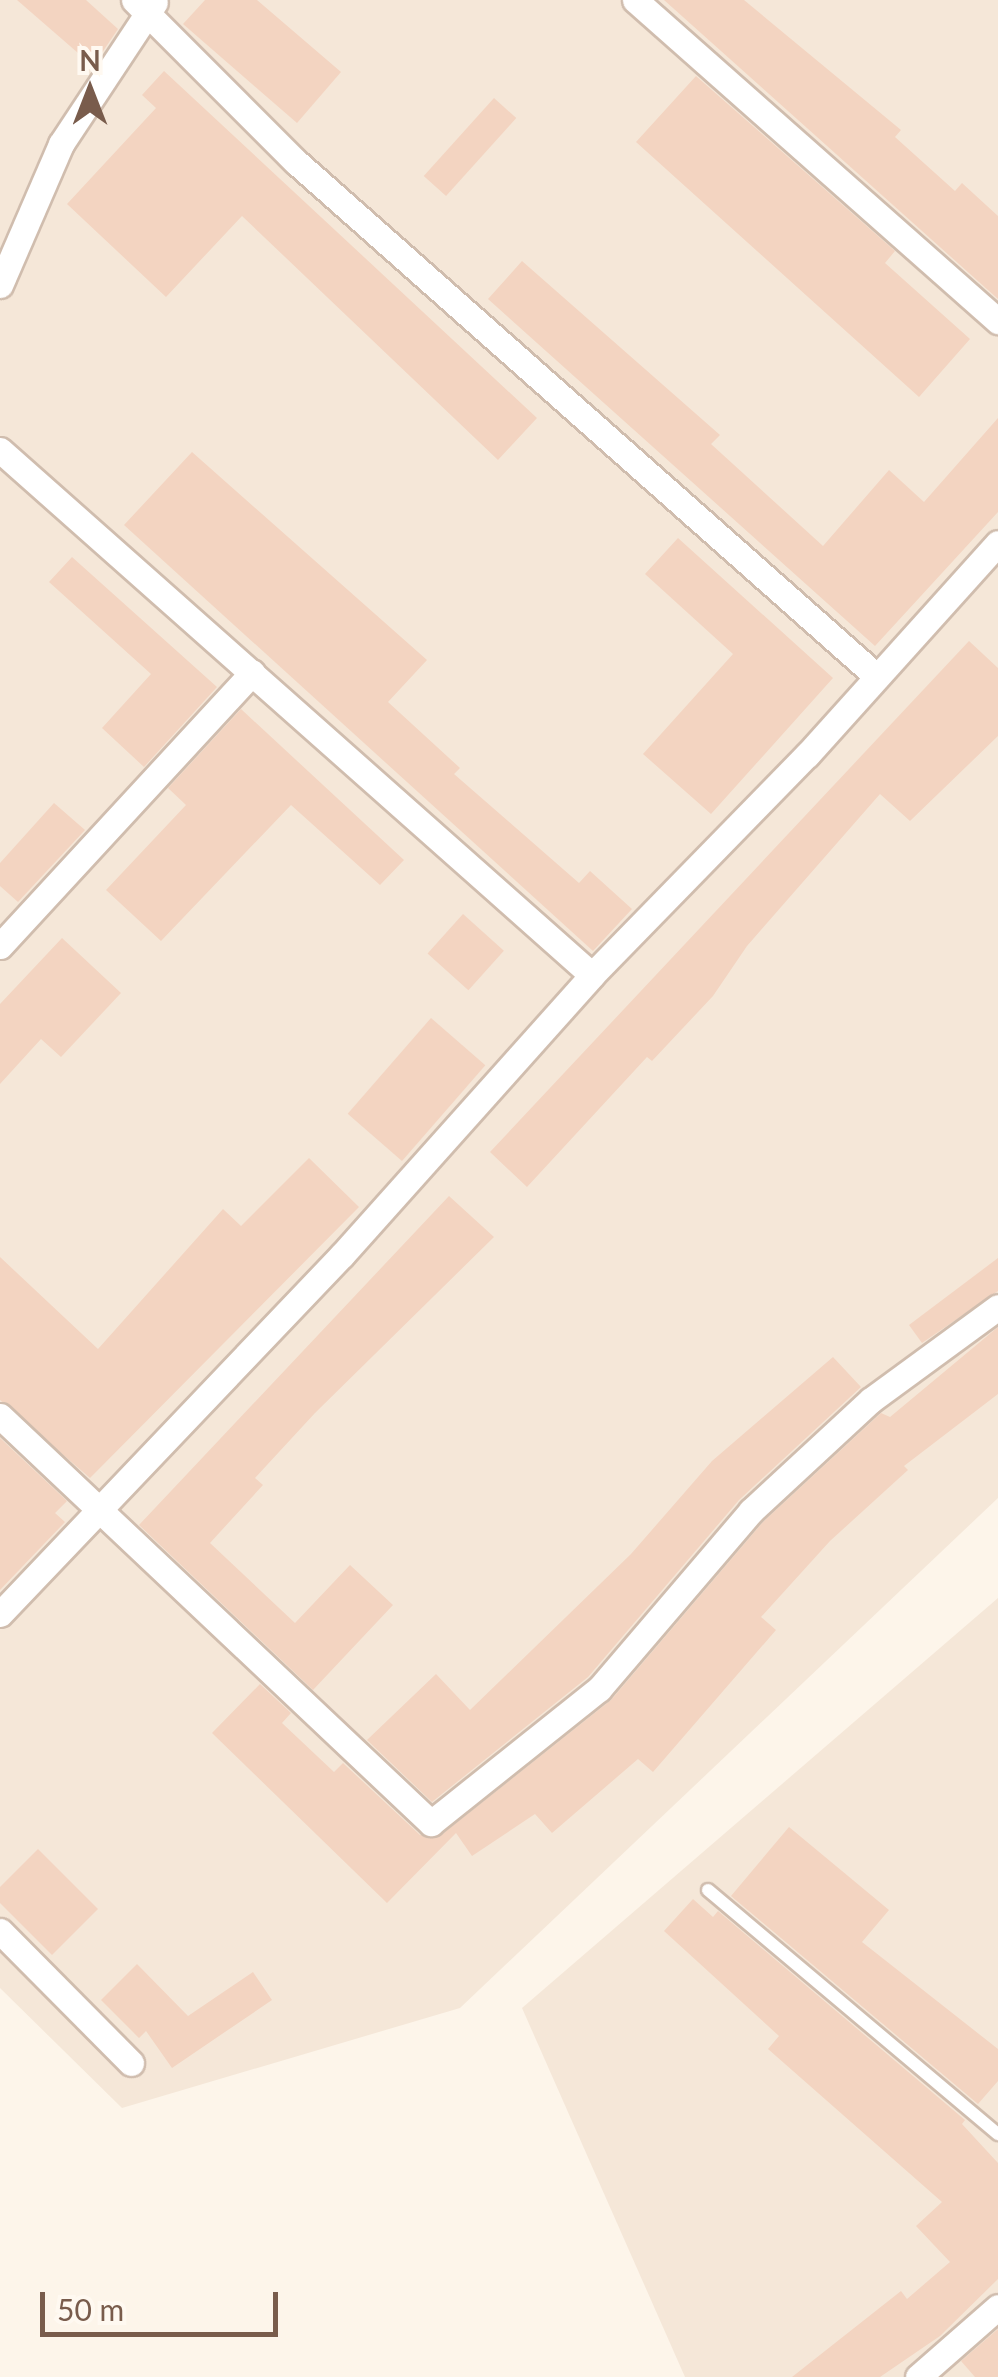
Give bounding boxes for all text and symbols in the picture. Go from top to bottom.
north arrow [40,40,140,140]
text: N [79,43,101,77]
scale bar [45,2272,282,2334]
text: 50 m [57,2291,124,2327]

